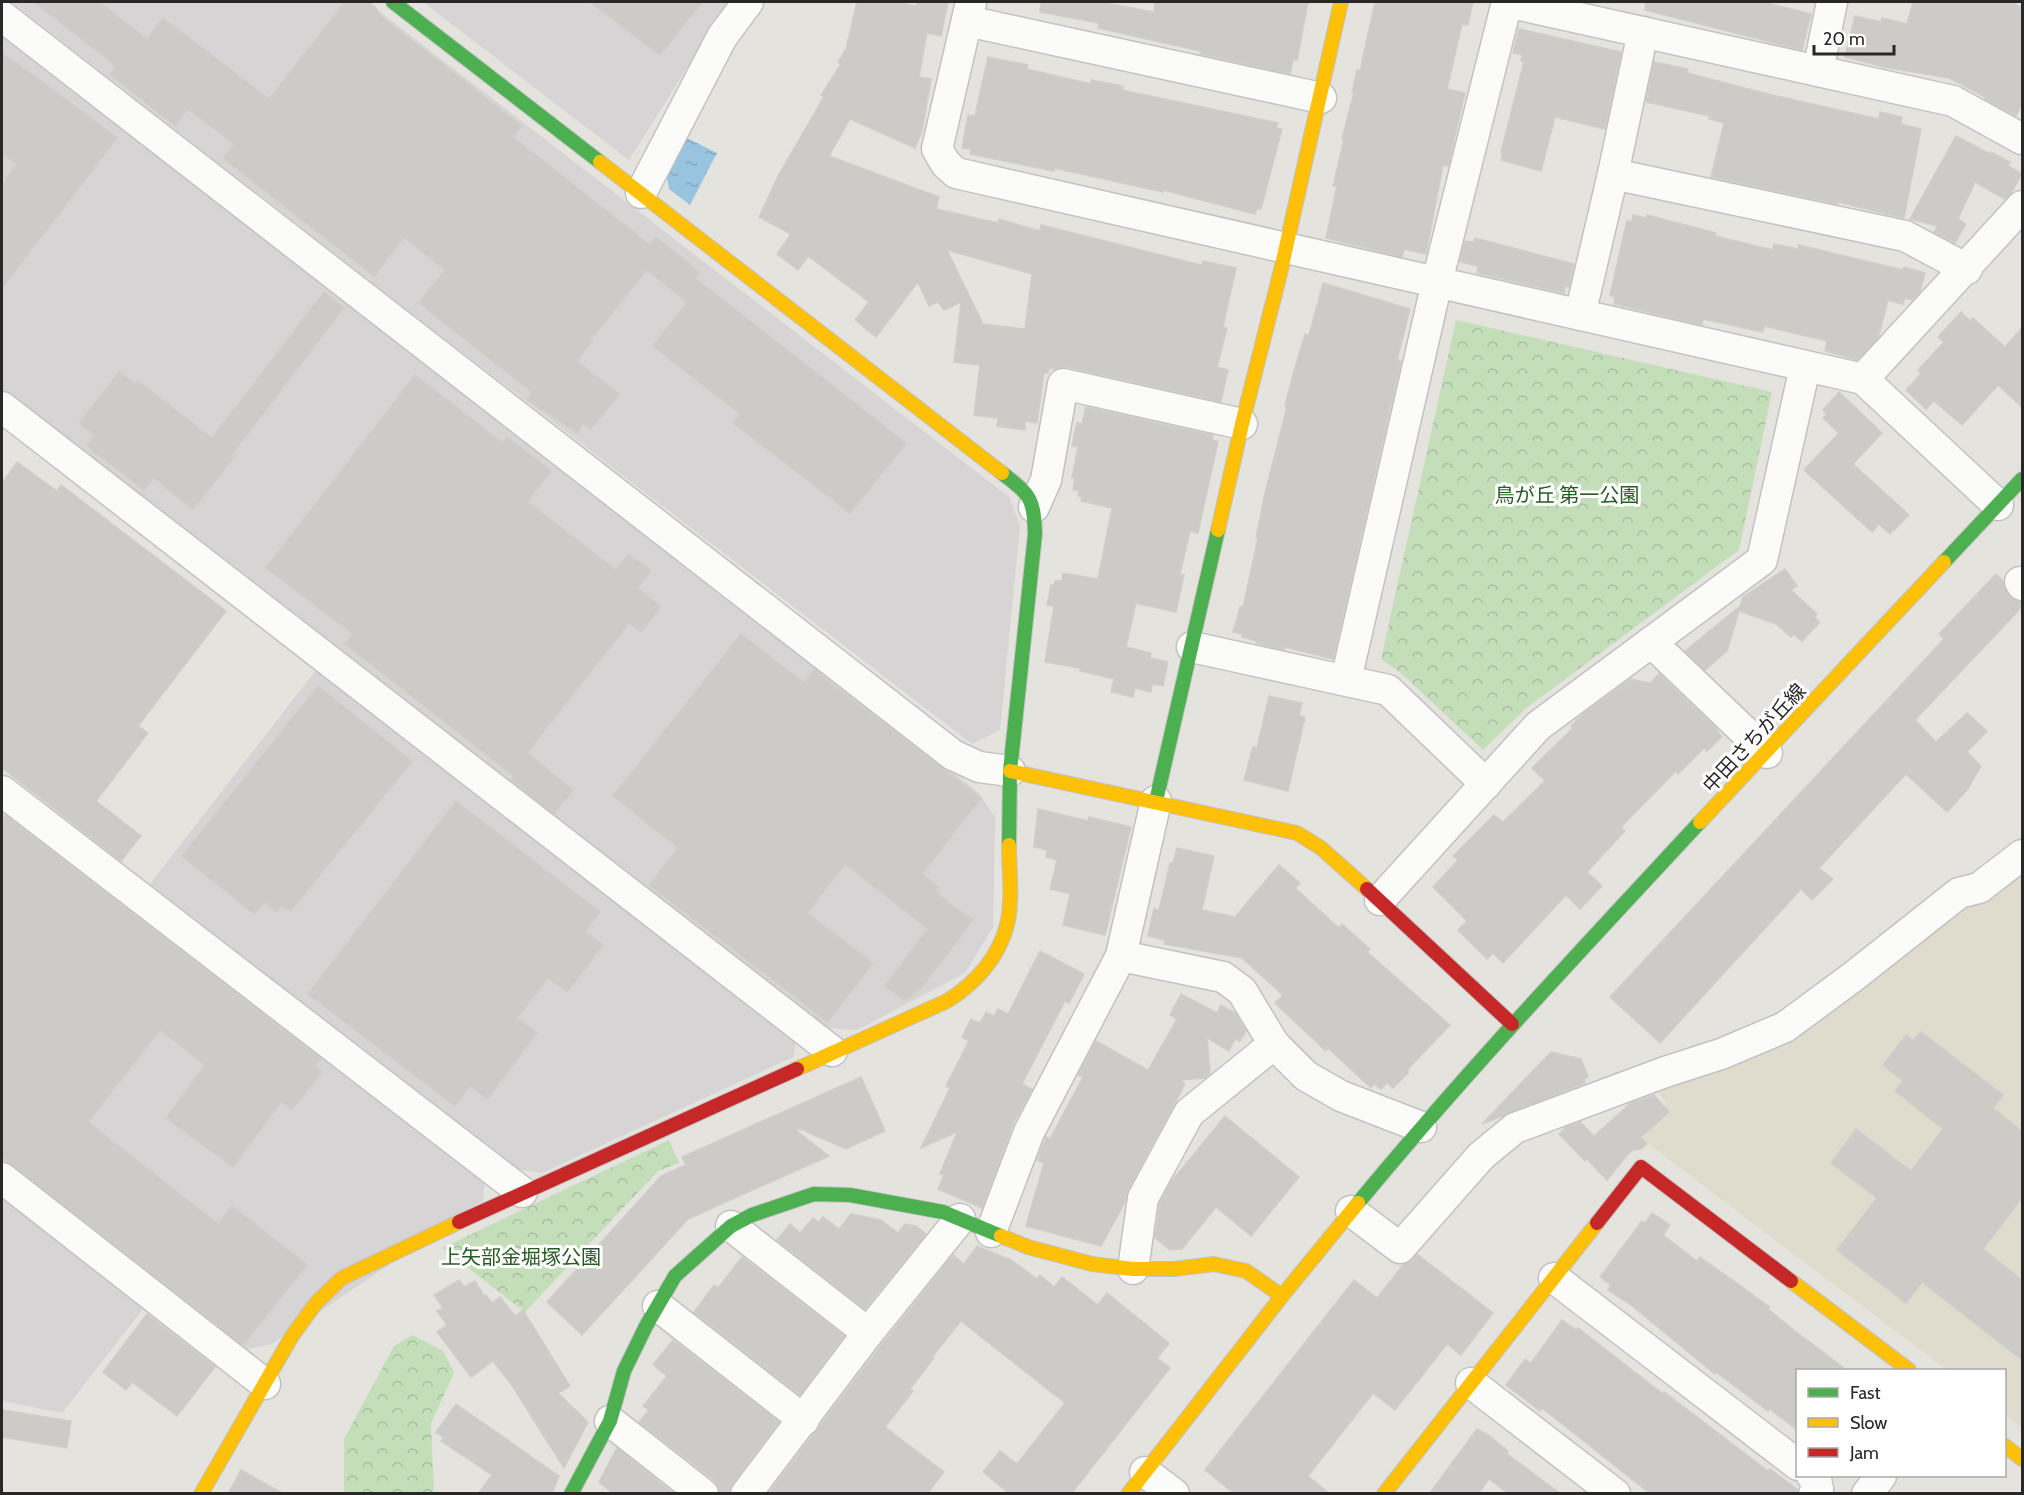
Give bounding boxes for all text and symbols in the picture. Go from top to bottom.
scale bar [1814,18,1894,56]
text: 20 m [1823,28,1865,50]
park label: 鳥が丘 第一公園 [1495,483,1639,507]
street label: 中田さちが丘線 [1697,679,1811,797]
park label: 上矢部金堀塚公園 [441,1245,601,1269]
legend [1796,1369,2006,1477]
text: Fast [1850,1382,1881,1404]
text: Slow [1850,1412,1887,1434]
text: Jam [1849,1442,1879,1464]

